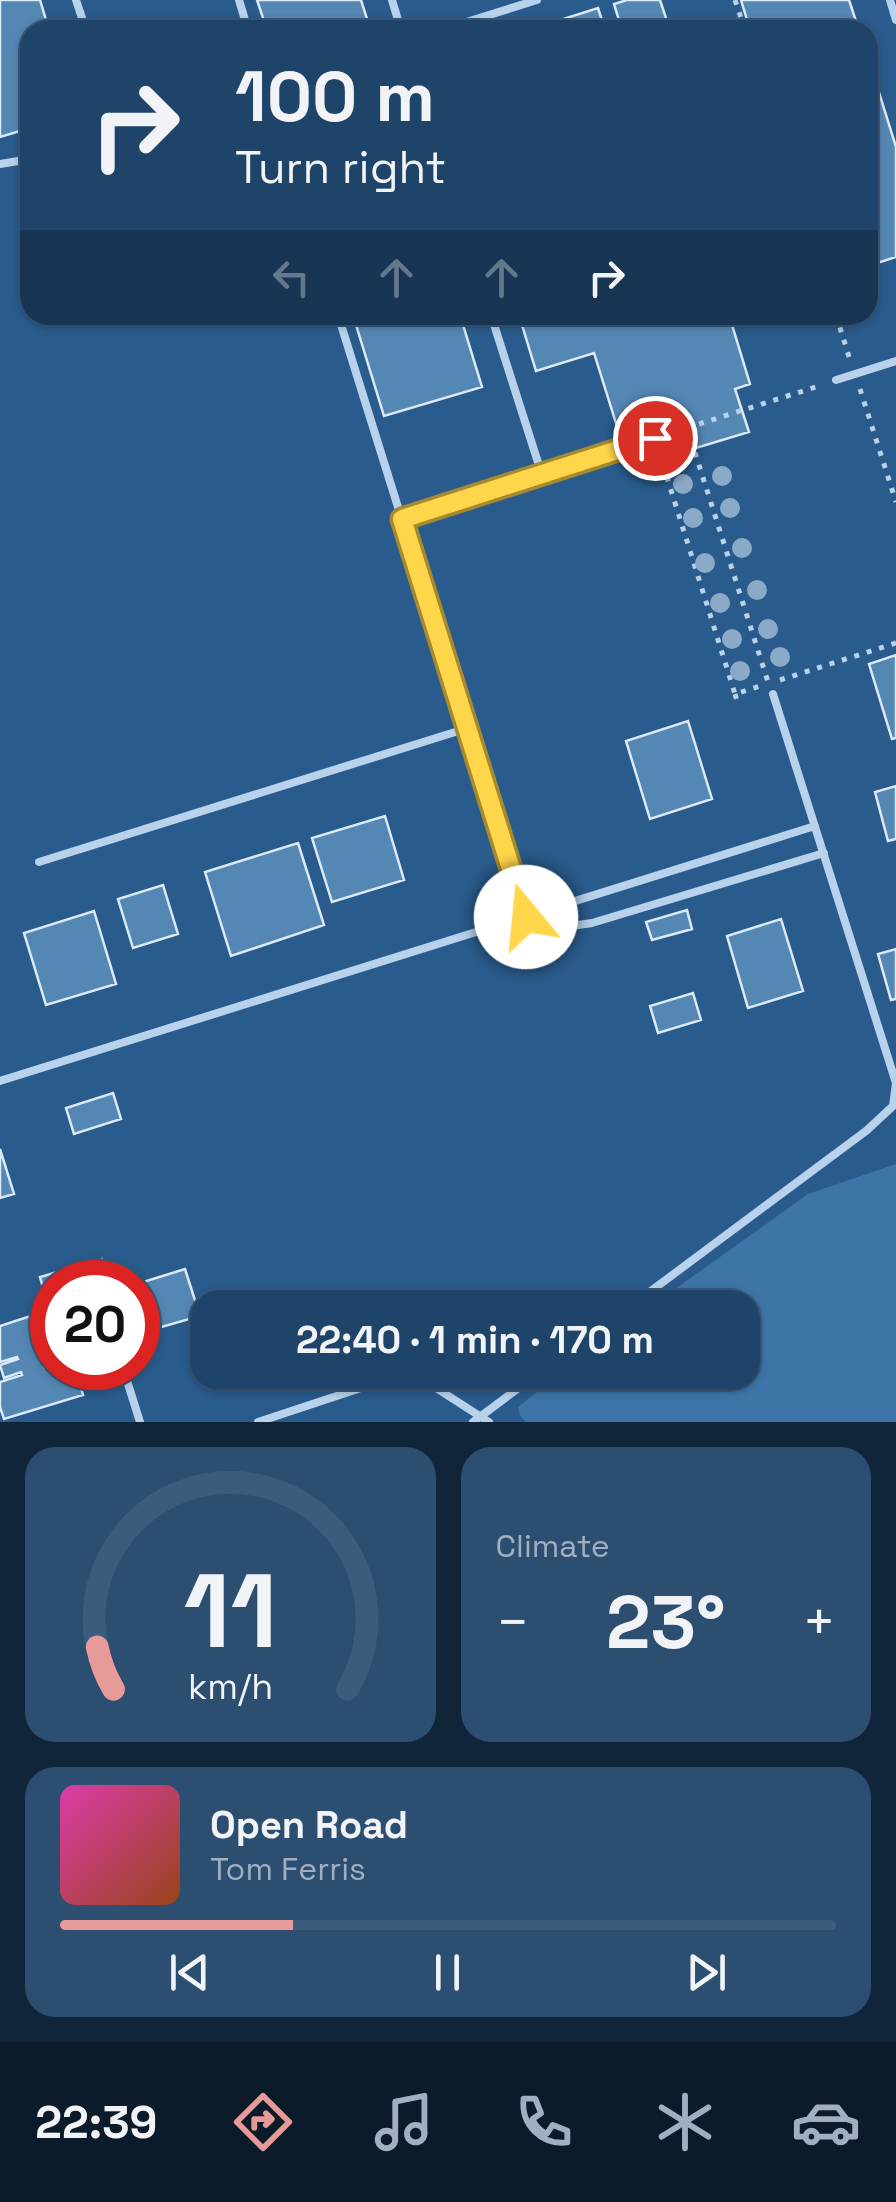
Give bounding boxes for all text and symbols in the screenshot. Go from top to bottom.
text: 100 m [235,52,435,141]
icon: right [70,60,200,190]
text: Turn right [235,139,446,196]
icon: left [264,250,319,305]
icon: ahead [369,250,424,305]
icon: ahead [474,250,529,305]
icon: right [579,250,634,305]
pin [613,396,698,481]
icon: arrive [628,411,683,466]
position arrow [474,865,578,969]
speed limit sign: 20 [30,1260,160,1390]
text: 22:40 · 1 min · 170 m [296,1316,654,1364]
text: Climate [496,1526,610,1566]
text: 11 [183,1545,277,1677]
text: 23° [606,1574,726,1670]
text: − [496,1587,530,1657]
text: + [802,1587,836,1657]
text: km/h [188,1664,273,1709]
text: Open Road [210,1801,408,1849]
text: Tom Ferris [210,1849,366,1889]
icon: previous [162,1945,217,2000]
icon: pause [420,1945,475,2000]
icon: next [679,1945,734,2000]
icon: directions [228,2087,298,2157]
icon: music [369,2087,439,2157]
icon: phone [509,2087,579,2157]
icon: climate [650,2087,720,2157]
icon: car [791,2087,861,2157]
text: 22:39 [35,2094,157,2151]

